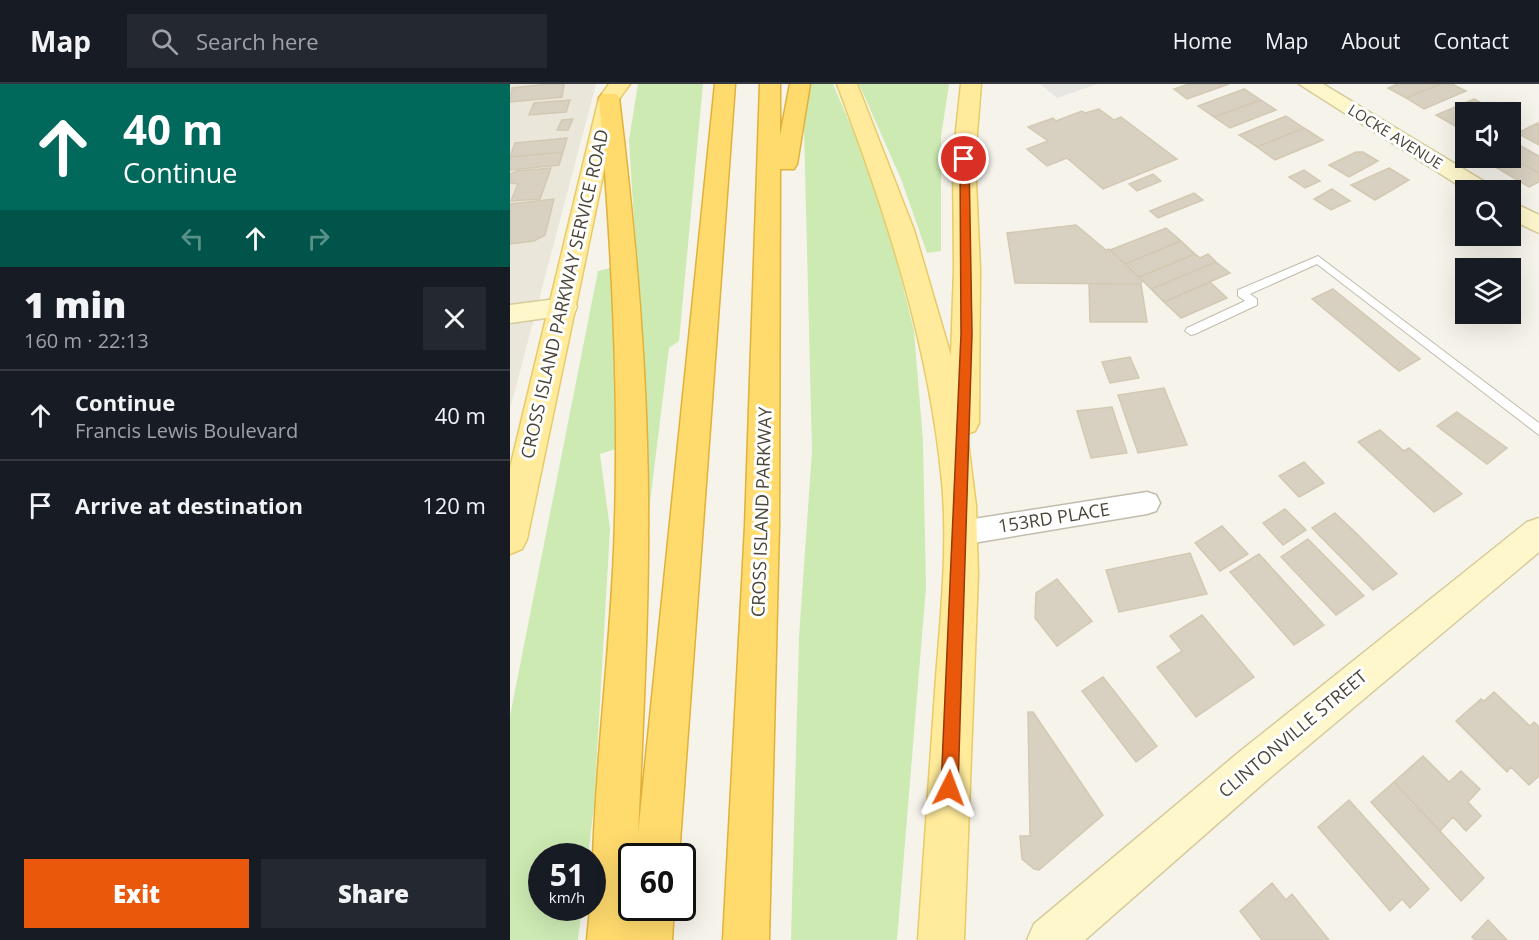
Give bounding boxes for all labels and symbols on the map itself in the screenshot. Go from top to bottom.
street label: LOCKE AVENUE [1345,99,1446,173]
street label: CROSS ISLAND PARKWAY SERVICE ROAD [514,127,614,461]
pin [938,133,989,184]
street label: CROSS ISLAND PARKWAY [745,406,777,617]
street label: 153RD PLACE [996,496,1111,538]
street label: CLINTONVILLE STREET [1213,664,1372,802]
position arrow [917,756,981,820]
speed limit sign: 60 [618,843,696,921]

